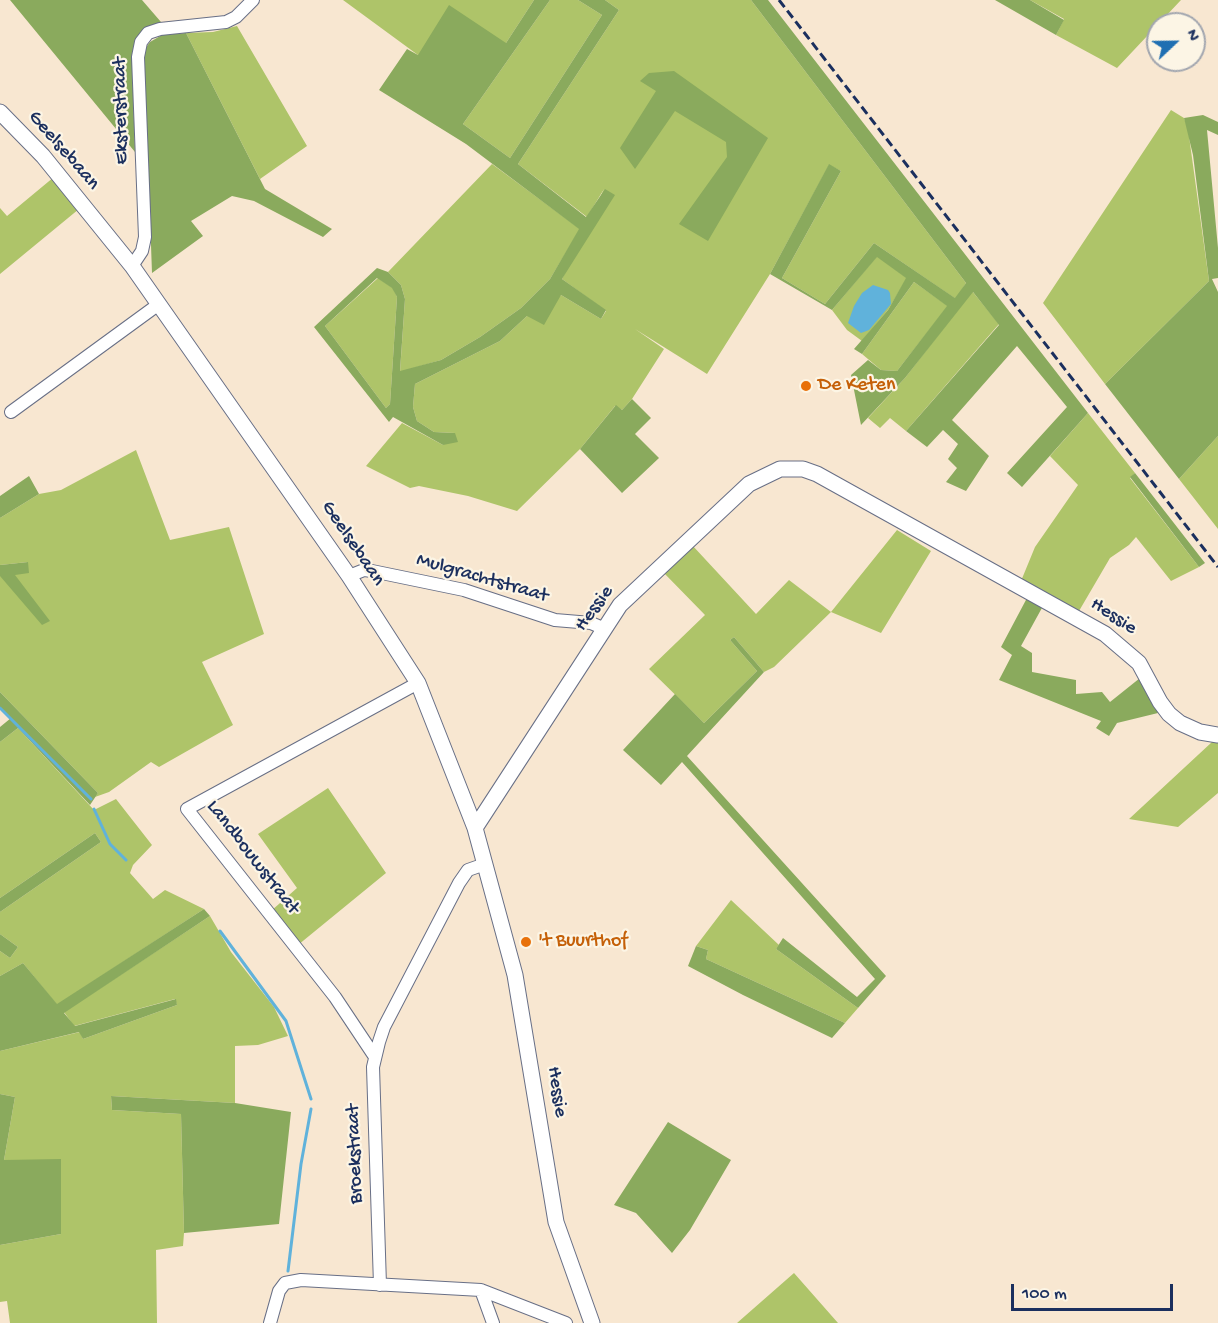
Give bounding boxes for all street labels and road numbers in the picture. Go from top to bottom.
street label: Eksterstraat [109,57,135,165]
street label: Geelsebaan [22,106,104,196]
street label: Geelsebaan [315,497,389,591]
street label: Mulgrachtstraat [413,549,551,609]
street label: Hessie [570,581,620,637]
street label: Hessie [1085,593,1141,641]
street label: Landbouwstraat [200,796,304,920]
street label: Hessie [540,1065,572,1119]
street label: Broekstraat [342,1104,370,1204]

